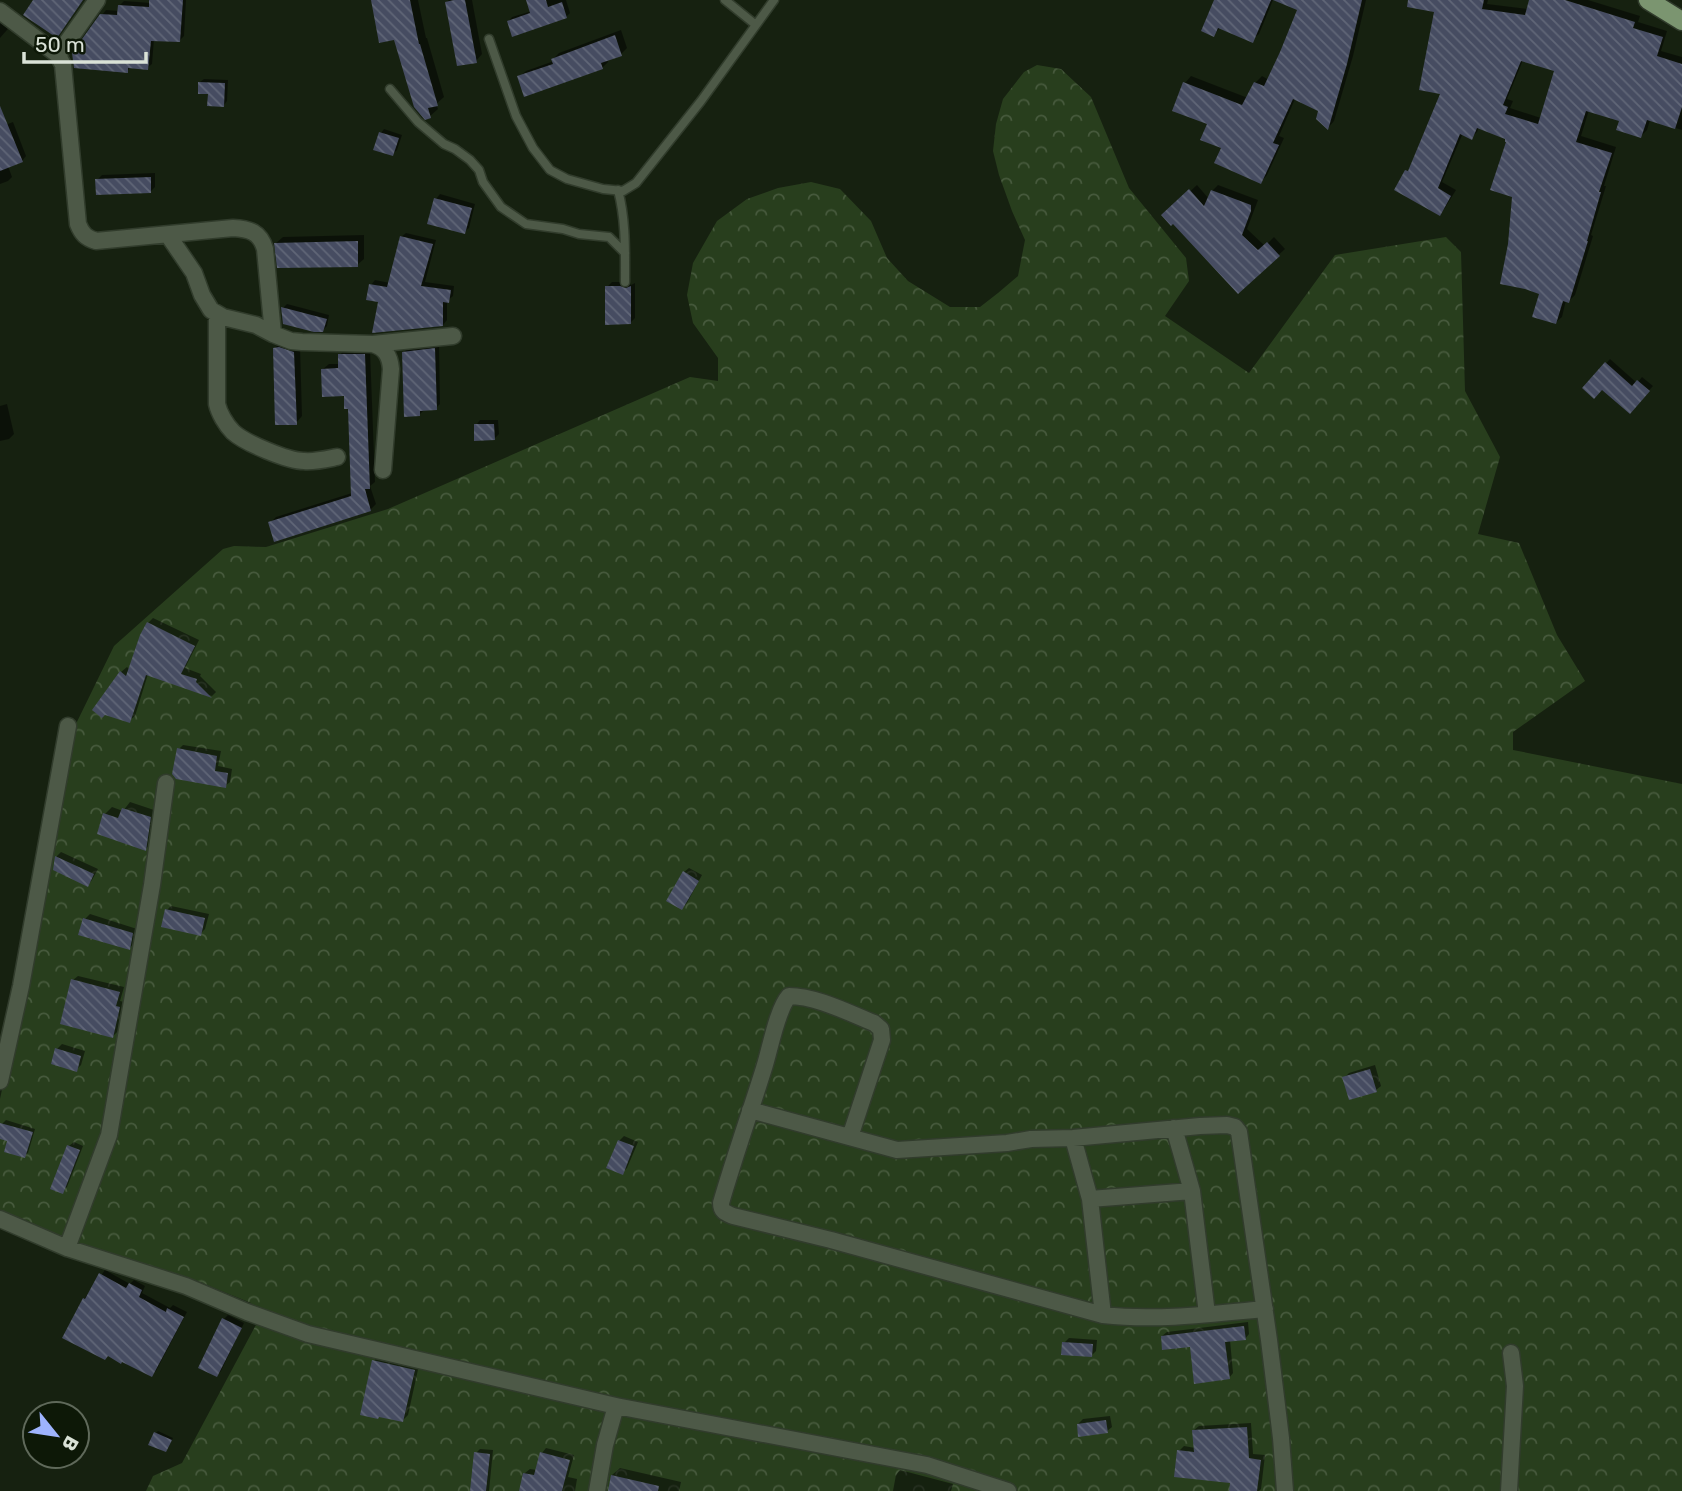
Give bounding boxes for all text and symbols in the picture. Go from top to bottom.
scale bar [24,21,147,65]
text: 50 m [35,32,85,57]
north arrow [21,1400,91,1470]
text: B [57,1432,84,1455]

